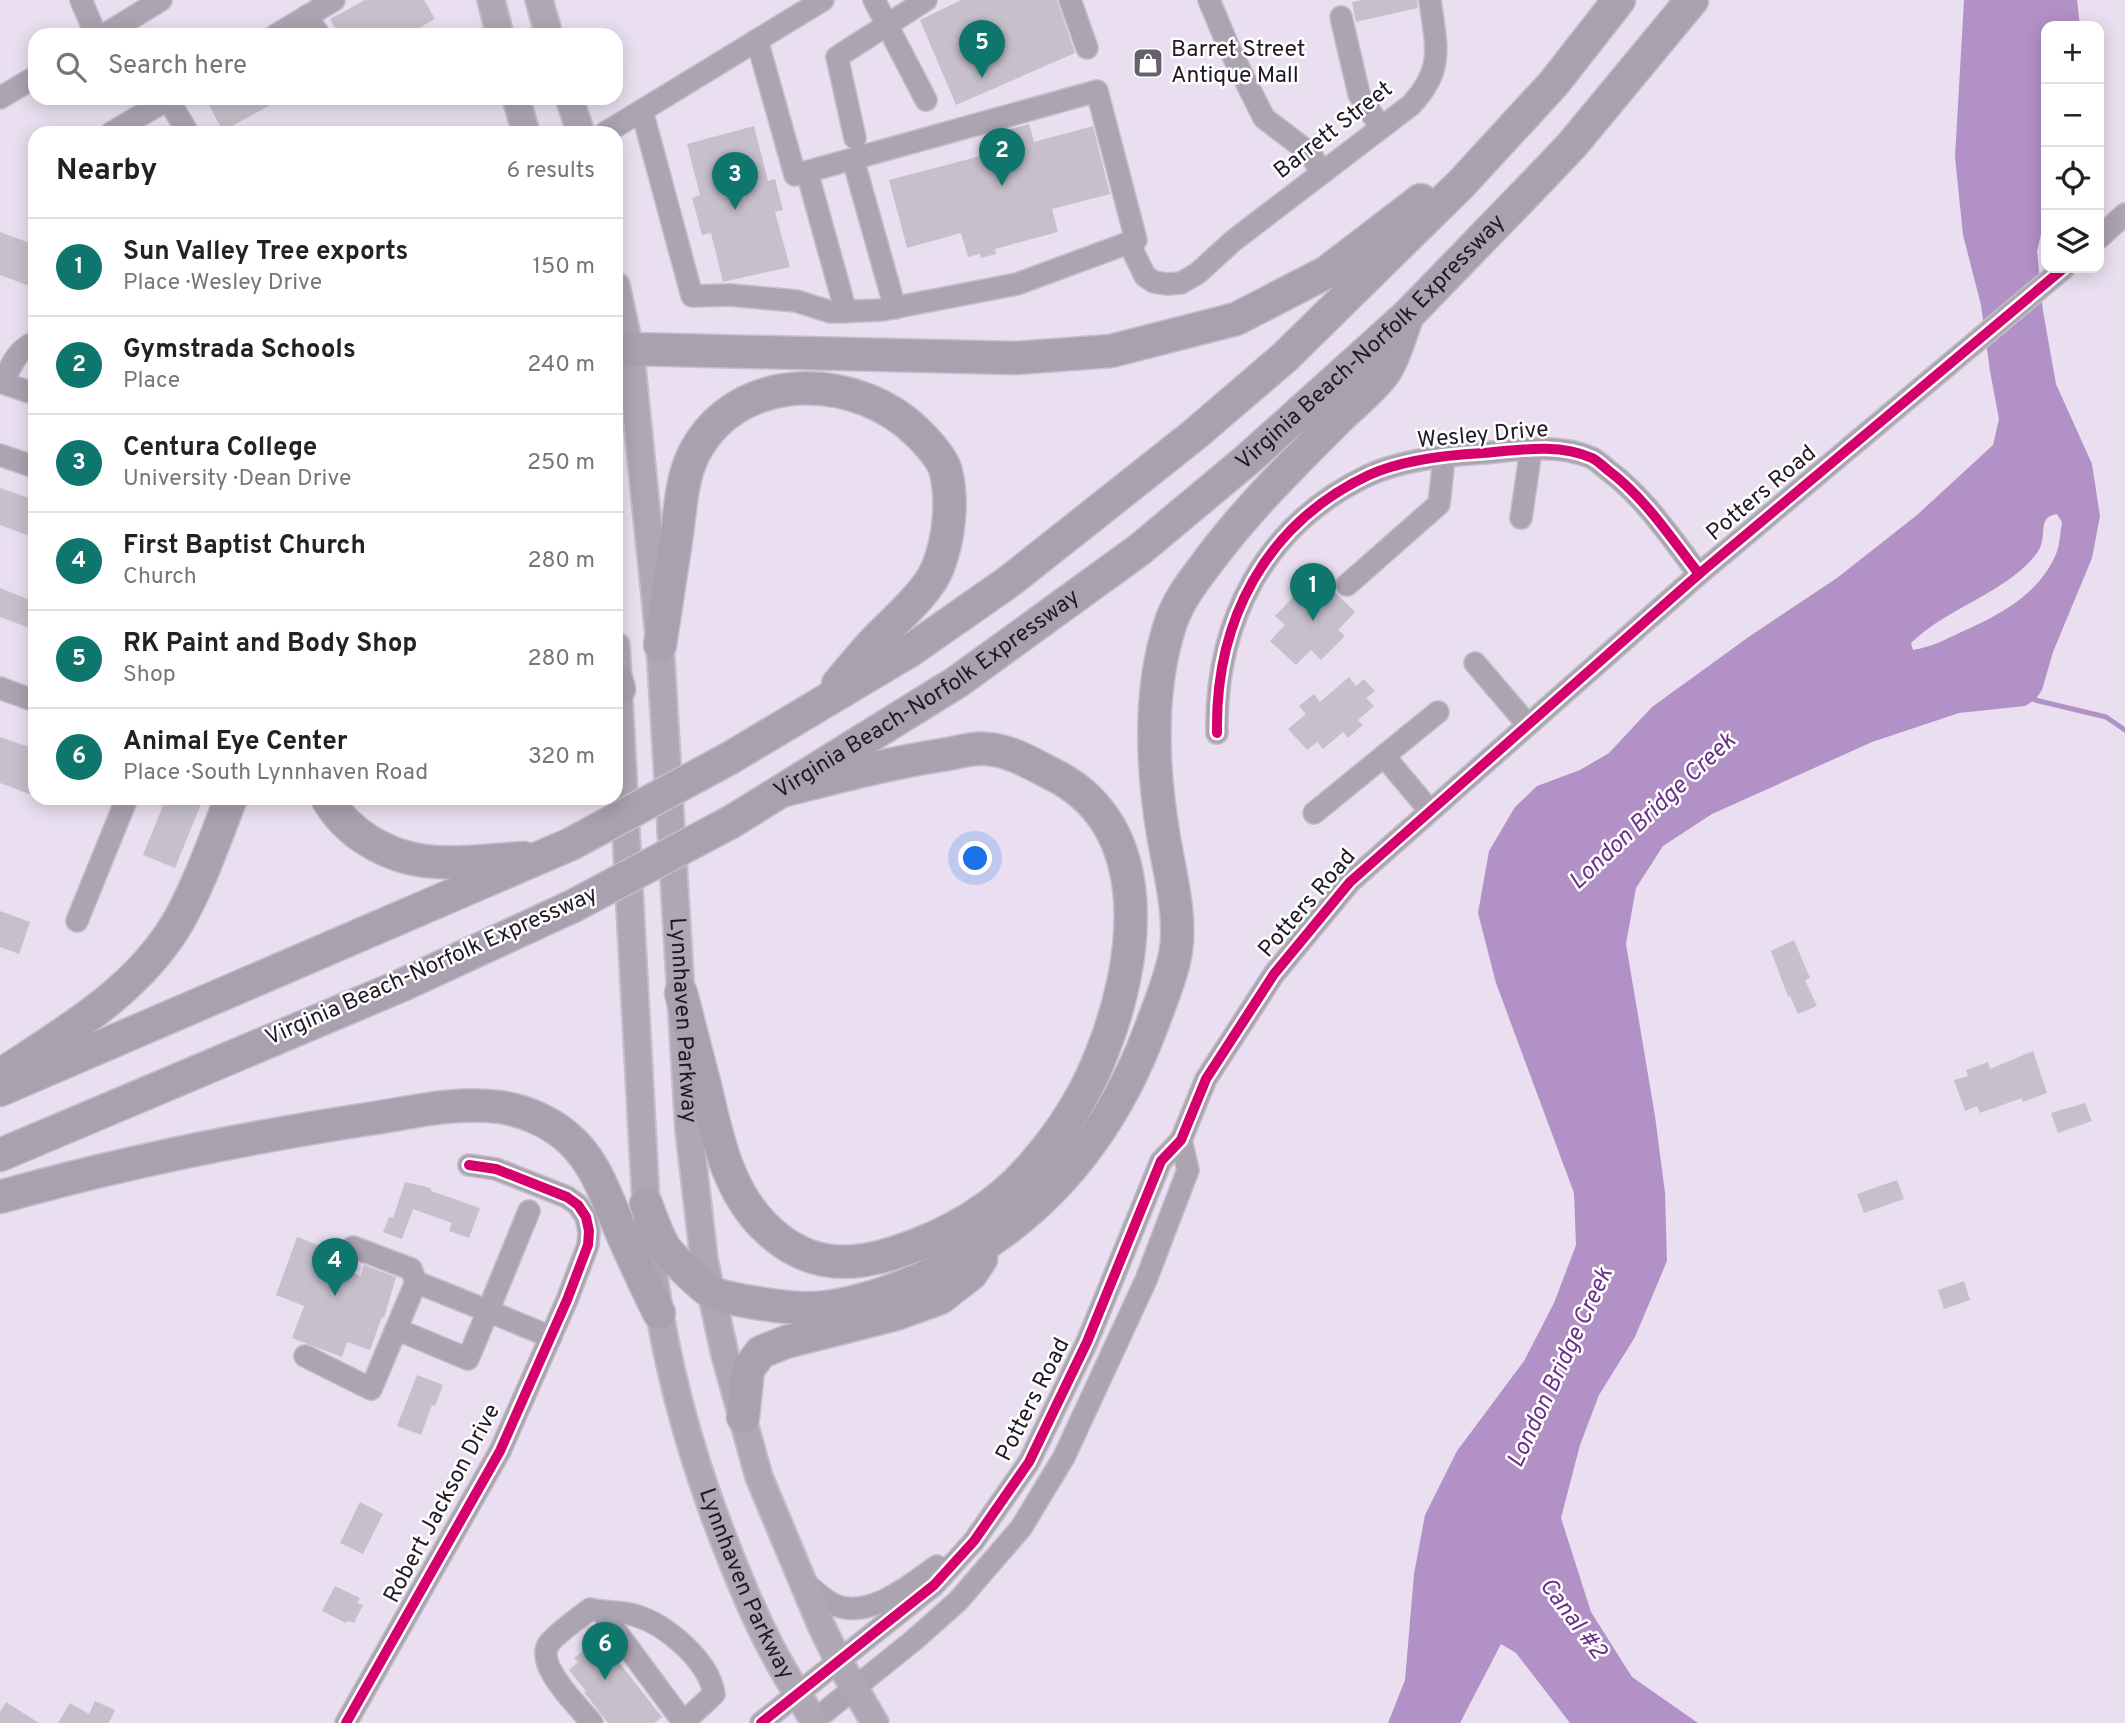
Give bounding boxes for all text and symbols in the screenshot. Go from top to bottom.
pin: 5 [959,20,1005,78]
map controls [2041,21,2104,273]
button: + [2041,21,2104,84]
search box [28,28,623,105]
place label: Barret Street Antique Mall [1171,36,1305,91]
shop icon: Barret Street Antique Mall [1131,46,1165,80]
icon: search [52,48,90,86]
text: Search here [108,50,247,83]
street label: Barrett Street [1269,76,1399,186]
button: − [2041,84,2104,147]
pin: 2 [979,128,1025,186]
button: locate [2041,147,2104,210]
pin: 3 [712,152,758,210]
text: Nearby [56,153,157,190]
text: 6 results [507,157,595,186]
street label: Virginia Beach-Norfolk Expressway [1230,208,1512,477]
button: layers [2041,210,2104,273]
text: Sun Valley Tree exports [123,236,408,269]
text: 1 [74,253,84,282]
text: 150 m [533,253,595,282]
text: Place · Wesley Drive [123,269,322,298]
text: Gymstrada Schools [123,334,356,367]
text: 2 [72,351,86,380]
text: 240 m [527,351,595,380]
text: Place [123,367,180,396]
street label: Wesley Drive [1416,416,1550,456]
text: Centura College [123,432,317,465]
street label: Potters Road [1701,440,1823,548]
text: 3 [72,449,86,478]
text: 250 m [527,449,595,478]
text: University · Dean Drive [123,465,351,494]
text: First Baptist Church [123,530,366,563]
text: 4 [72,547,86,576]
text: 280 m [527,547,595,576]
text: Church [123,563,197,592]
pin: 1 [1290,563,1336,621]
street label: Virginia Beach-Norfolk Expressway [769,583,1086,806]
text: RK Paint and Body Shop [123,628,417,661]
text: 5 [72,645,86,674]
text: 280 m [527,645,595,674]
text: Shop [123,661,176,690]
text: Animal Eye Center [123,726,348,759]
water label: London Bridge Creek [1563,726,1743,897]
text: 6 [72,743,86,772]
text: 320 m [528,743,595,772]
text: Place · South Lynnhaven Road [123,759,428,788]
your location [958,841,992,875]
street label: Potters Road [1253,844,1363,964]
street label: Virginia Beach-Norfolk Expressway [261,880,603,1054]
street label: Lynnhaven Parkway [662,917,703,1124]
pin: 4 [312,1238,358,1296]
water label: London Bridge Creek [1502,1262,1621,1473]
street label: Potters Road [990,1333,1078,1467]
street label: Robert Jackson Drive [378,1400,508,1608]
street label: Lynnhaven Parkway [692,1485,800,1685]
water label: Canal #2 [1532,1572,1613,1667]
pin: 6 [582,1622,628,1680]

